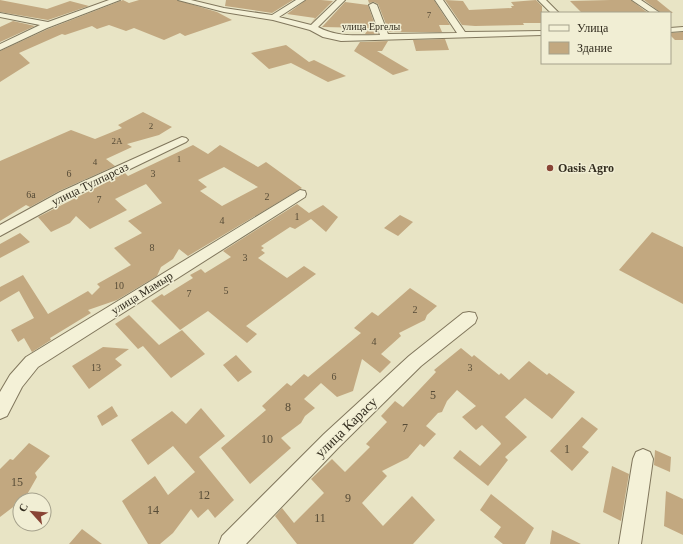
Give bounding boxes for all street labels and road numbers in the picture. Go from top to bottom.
street label: улица Ергелы [342,21,400,32]
street label: улица Тулпарсаз [49,159,131,209]
street label: улица Мамыр [108,268,176,318]
street label: улица Карасу [312,394,380,460]

